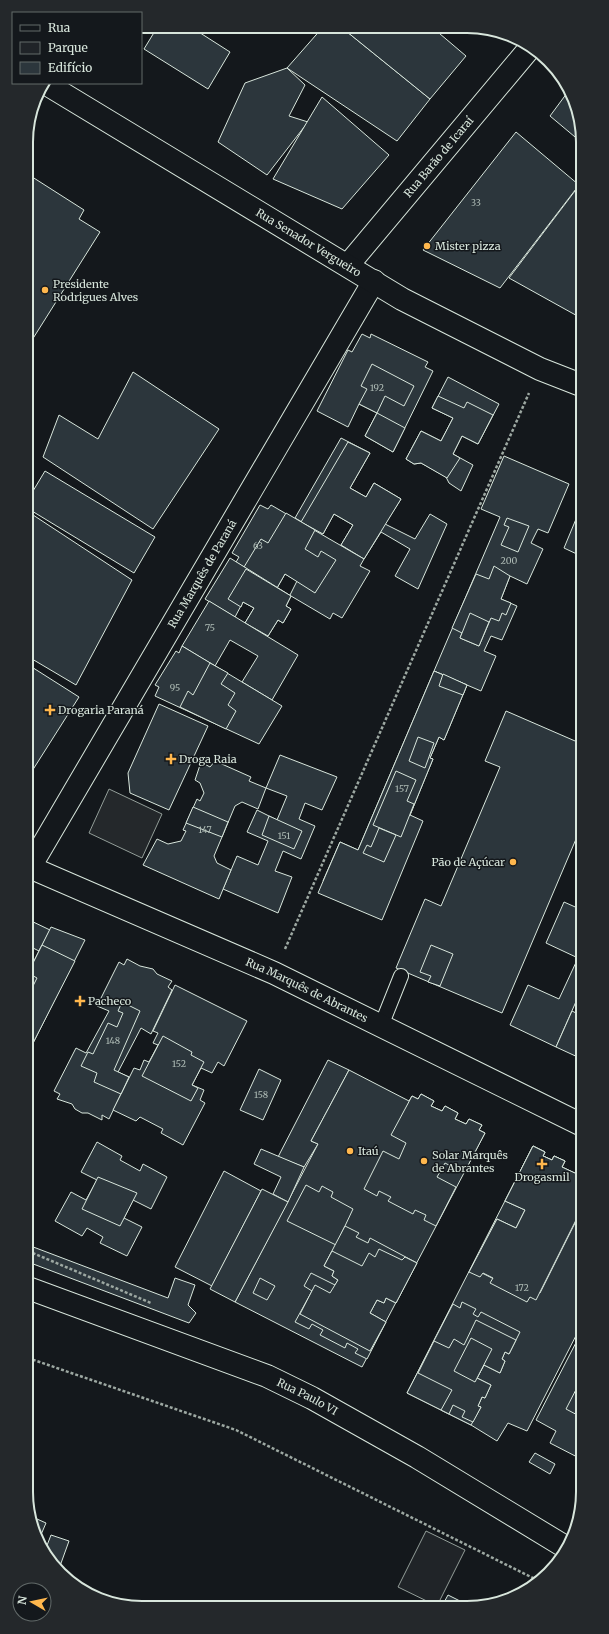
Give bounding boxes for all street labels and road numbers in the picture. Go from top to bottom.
street label: Rua Barão de Icaraí [401,113,477,200]
street label: Rua Senador Vergueiro [253,205,364,280]
street label: Rua Marquês de Paraná [165,517,239,631]
street label: Rua Marquês de Abrantes [243,955,370,1025]
street label: Rua Paulo VI [275,1375,340,1418]

